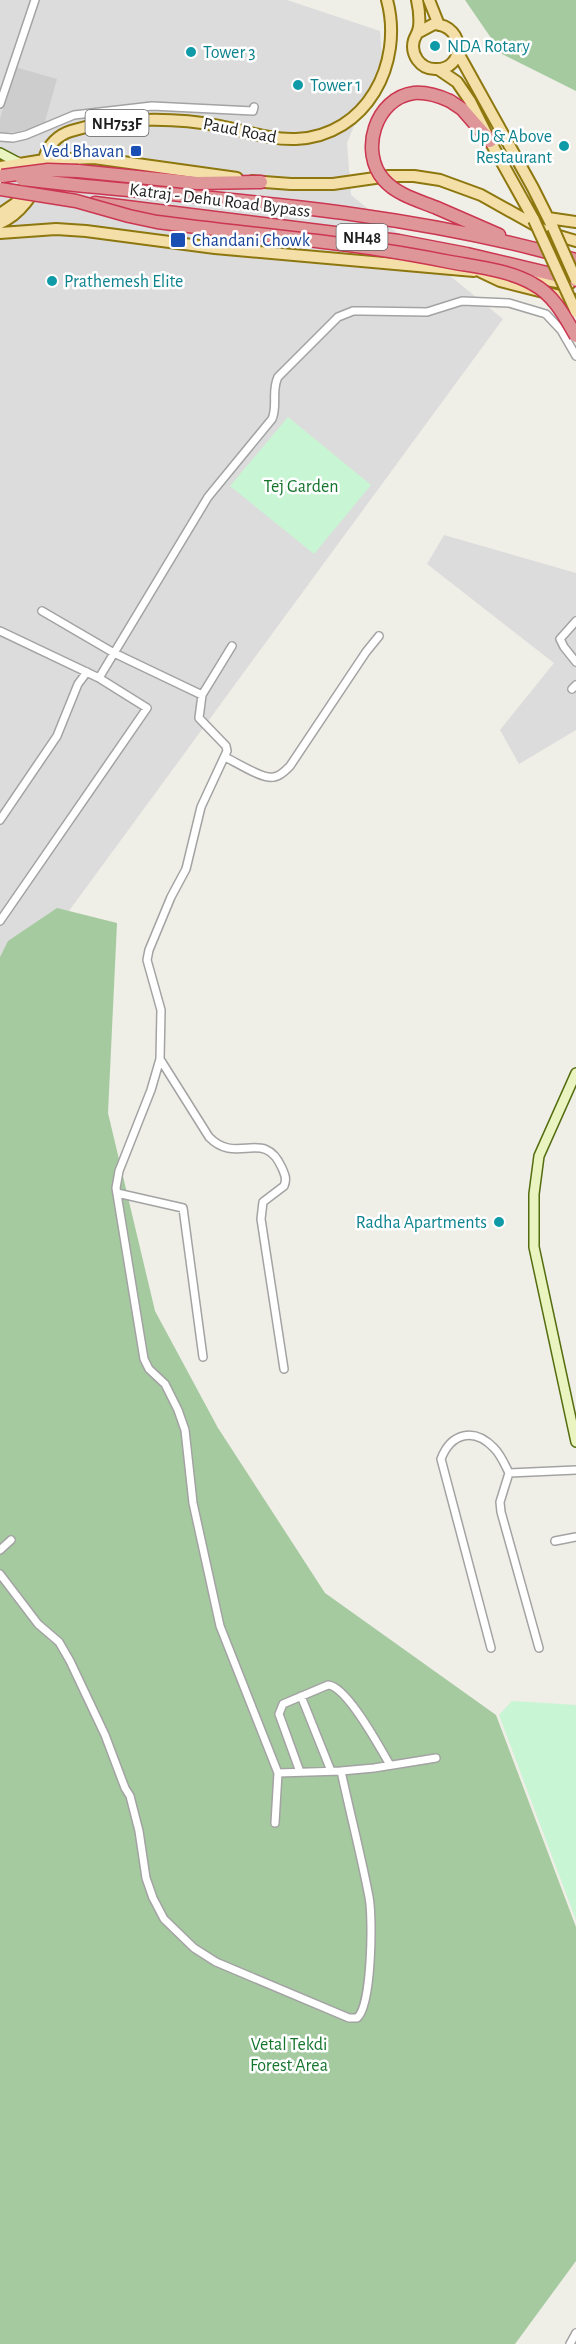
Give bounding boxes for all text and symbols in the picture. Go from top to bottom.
place label: NDA Rotary [447,38,530,56]
marker: NDA Rotary [428,39,442,53]
place label: Tower 3 [203,44,256,62]
marker: Tower 3 [184,45,198,59]
place label: Tower 1 [310,77,361,95]
marker: Tower 1 [291,78,305,92]
road number: NH753F [86,110,148,136]
street label: Paud Road [202,115,278,147]
place label: Up & Above Restaurant [470,128,552,167]
marker: Up & Above Restaurant [557,139,571,153]
place label: Ved Bhavan [42,143,124,161]
marker: Ved Bhavan [129,144,143,158]
street label: Katraj - Dehu Road Bypass [128,181,311,221]
road number: NH48 [336,224,388,250]
marker: Chandani Chowk [169,231,187,249]
place label: Chandani Chowk [192,232,311,250]
place label: Prathemesh Elite [64,273,183,291]
marker: Prathemesh Elite [45,274,59,288]
park label: Tej Garden [263,478,339,496]
place label: Radha Apartments [356,1214,487,1232]
marker: Radha Apartments [492,1215,506,1229]
park label: Vetal Tekdi Forest Area [250,2036,328,2075]

